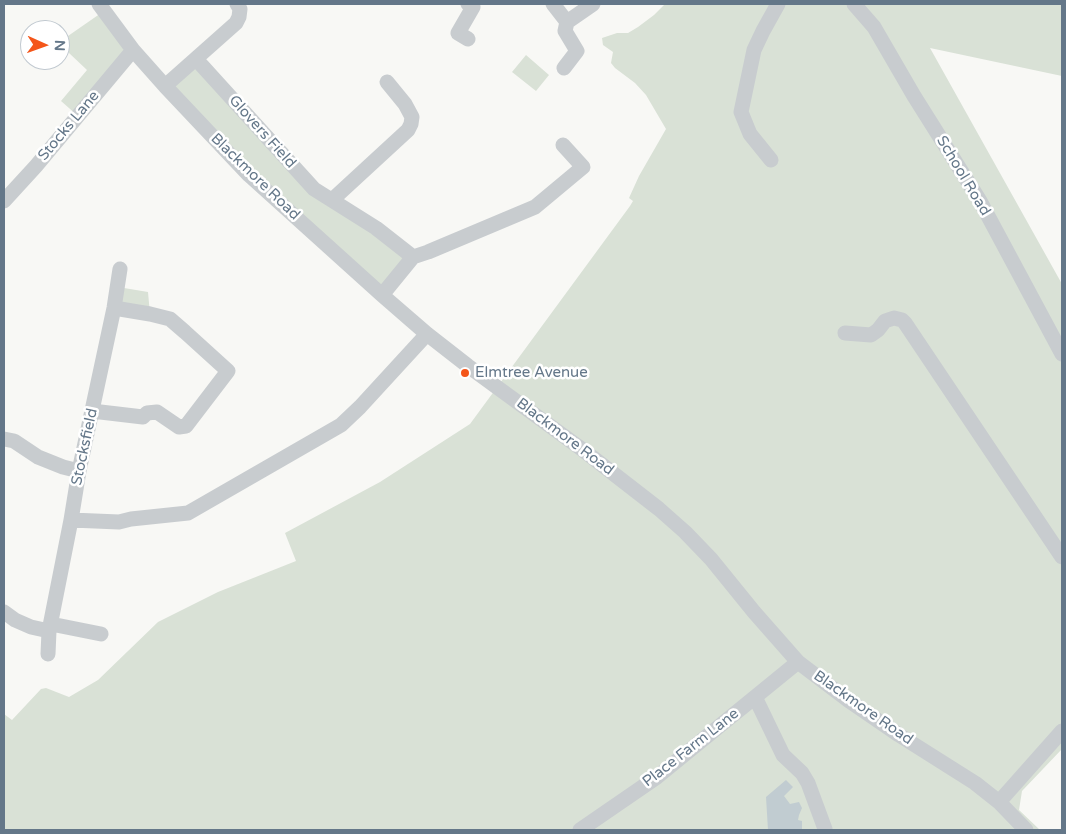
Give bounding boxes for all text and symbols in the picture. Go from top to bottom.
north arrow [20,20,70,70]
text: N [51,40,68,51]
street label: Stocks Lane [35,87,103,165]
street label: Glovers Field [225,92,299,172]
street label: Blackmore Road [207,130,303,224]
street label: School Road [932,133,994,219]
place label: Elmtree Avenue [475,364,588,382]
marker: Elmtree Avenue [459,367,471,379]
street label: Blackmore Road [513,395,617,479]
street label: Stocksfield [68,407,102,487]
street label: Blackmore Road [810,667,916,749]
street label: Place Farm Lane [639,705,743,791]

